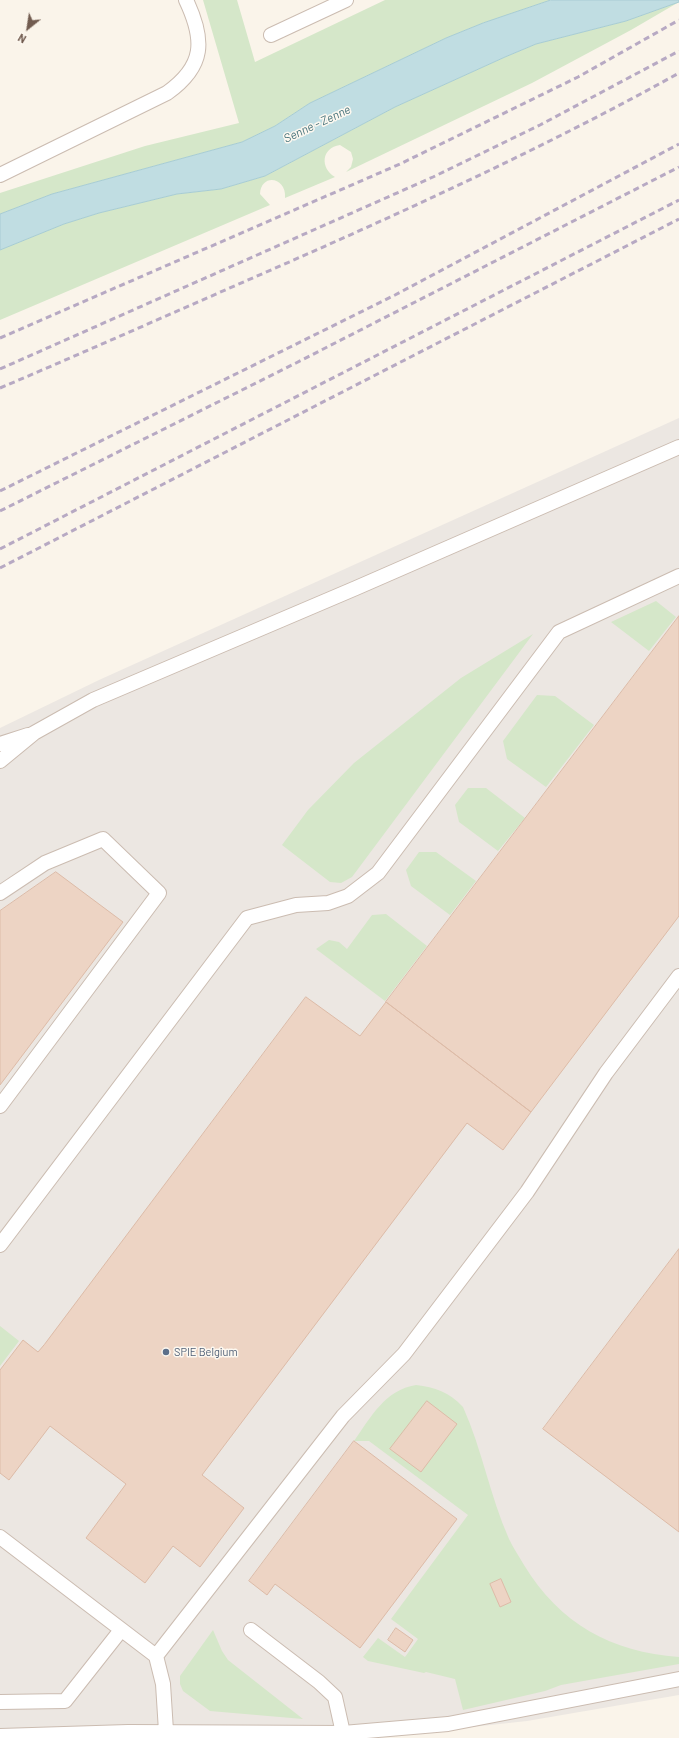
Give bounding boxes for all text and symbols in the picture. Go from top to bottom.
north arrow [8,8,48,48]
text: N [15,31,28,46]
water label: Senne - Zenne [281,102,353,146]
place label: SPIE Belgium [174,1345,238,1359]
marker: SPIE Belgium [161,1347,171,1357]

